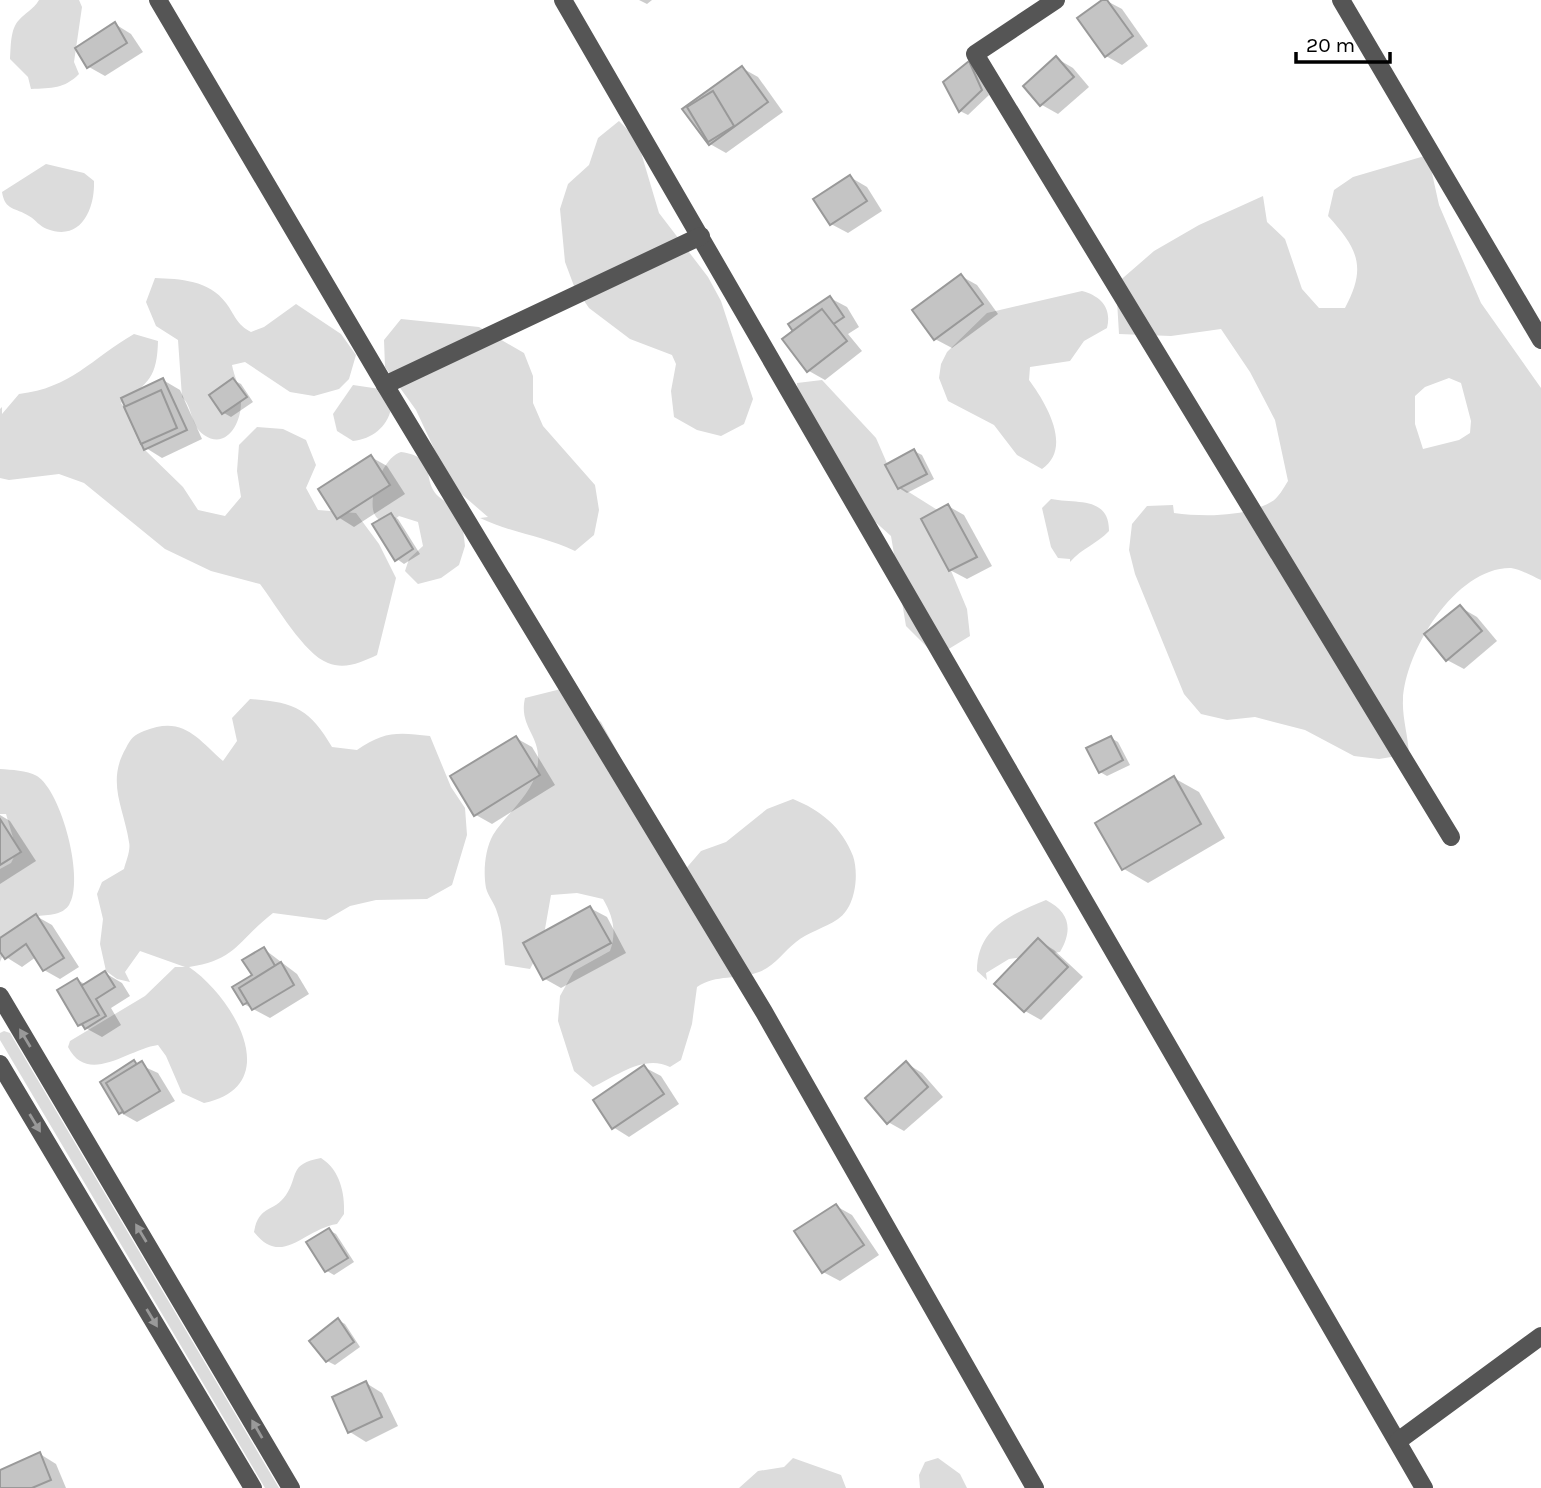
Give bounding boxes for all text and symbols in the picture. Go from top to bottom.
scale bar [1296,21,1390,65]
text: 20 m [1306,33,1355,57]
one-way arrow [19,1028,31,1047]
one-way arrow [29,1113,41,1132]
one-way arrow [136,1223,148,1243]
one-way arrow [145,1308,157,1328]
one-way arrow [251,1419,263,1439]

